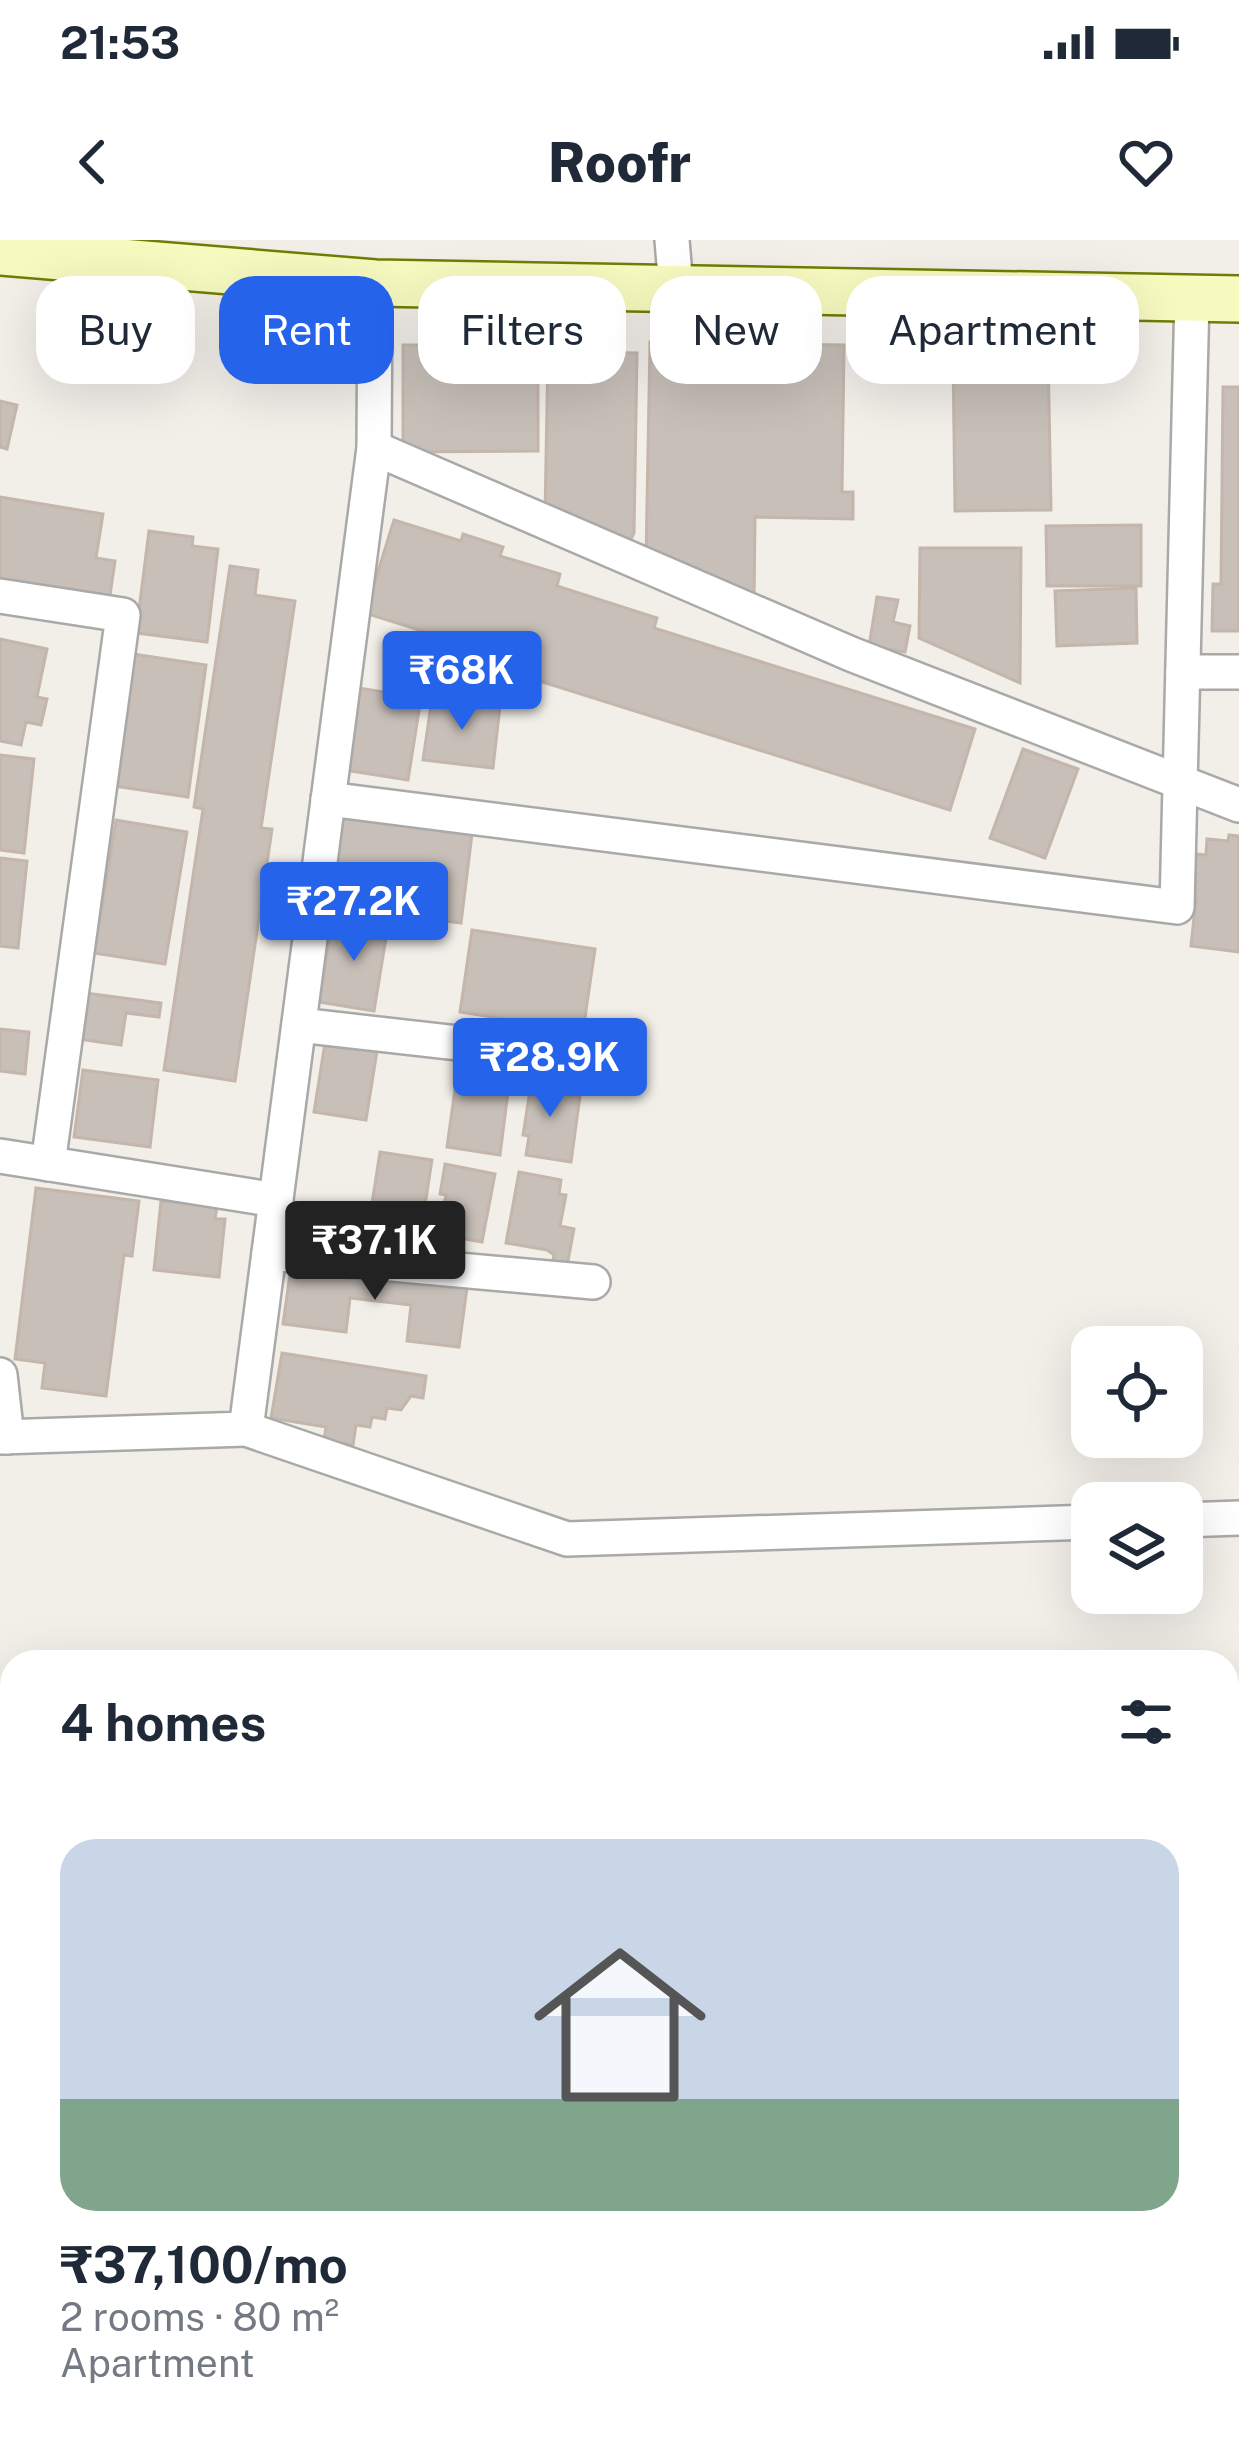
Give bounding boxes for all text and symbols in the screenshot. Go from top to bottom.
text: 21:53 [60,16,180,69]
icon: back [60,129,126,195]
icon: heart [1113,129,1179,195]
text: Roofr [548,131,691,194]
chip: Buy [36,276,195,384]
chip: Rent [219,276,394,384]
chip: Filters [418,276,626,384]
chip: New [650,276,822,384]
chip: Apartment [846,276,1139,384]
pin: ₹68K [391,631,533,733]
text: ₹68K [410,647,514,693]
pin: ₹27.2K [256,862,452,964]
text: ₹27.2K [287,878,421,924]
pin: ₹28.9K [452,1018,648,1120]
text: ₹28.9K [480,1034,620,1080]
pin: ₹37.1K [277,1201,473,1303]
text: ₹37.1K [312,1217,438,1263]
map controls [1071,1326,1203,1614]
button: locate [1071,1326,1203,1458]
button: layers [1071,1482,1203,1614]
icon: filters [1113,1689,1179,1755]
text: 4 homes [60,1693,266,1752]
icon: home [512,1917,728,2133]
text: ₹37,100/mo [60,2235,348,2294]
text: 2 rooms · 80 m² [60,2294,339,2340]
text: Apartment [60,2340,255,2386]

